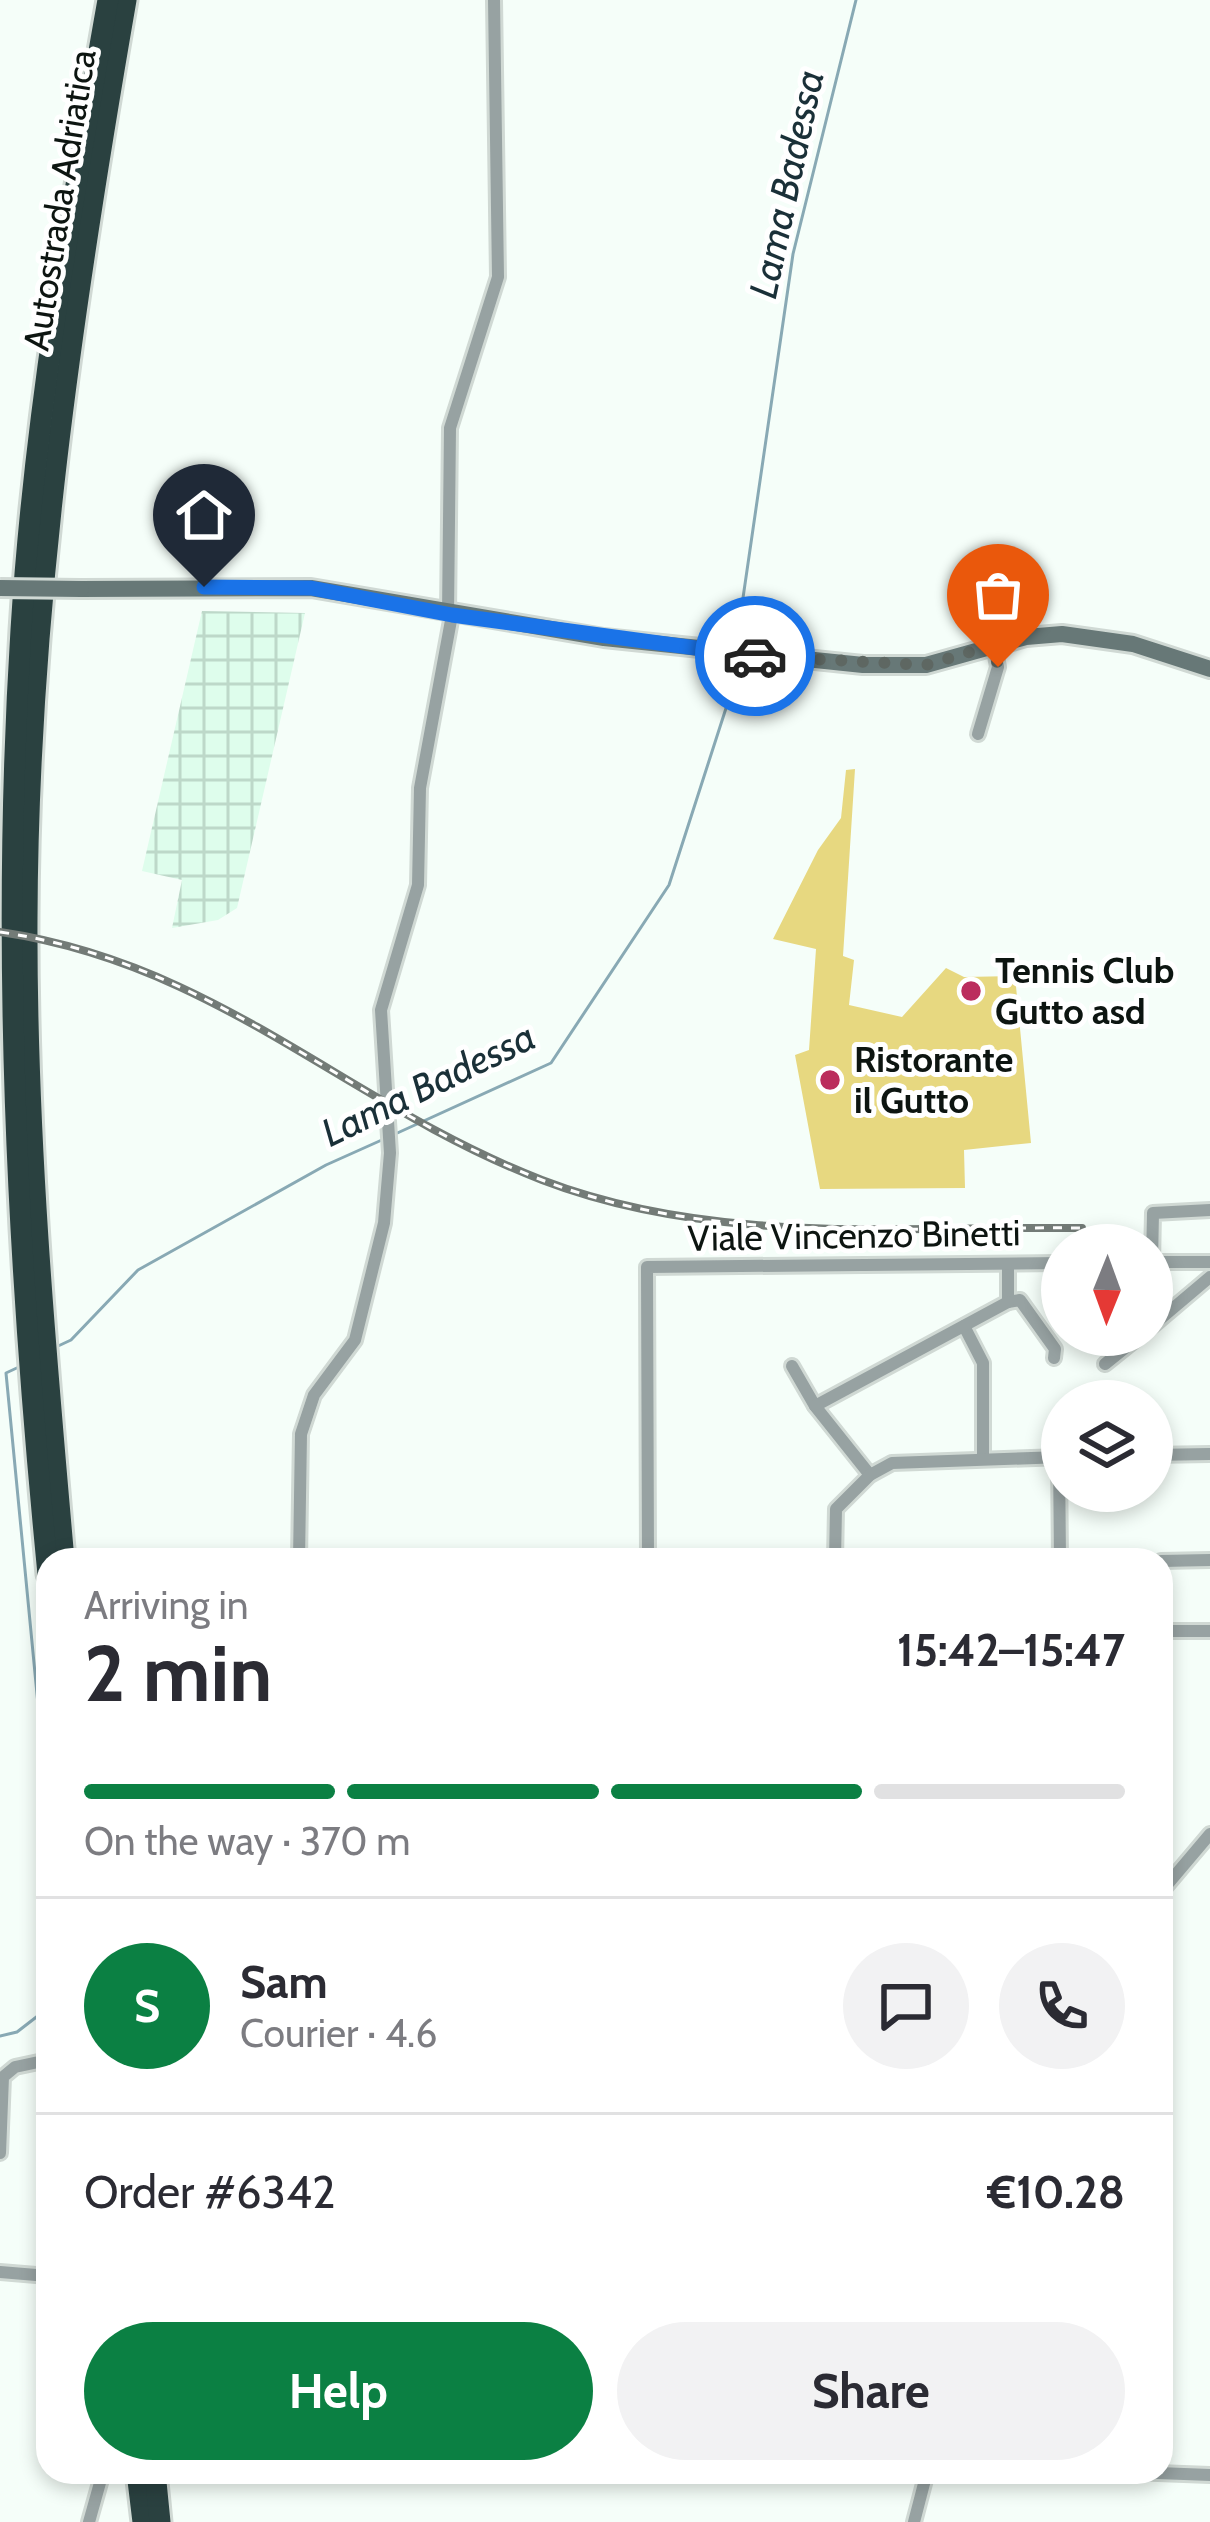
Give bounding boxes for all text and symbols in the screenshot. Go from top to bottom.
street label: Autostrada Adriatica [13,46,105,354]
water label: Lama Badessa [738,66,834,302]
pin [153,464,255,587]
icon: home [171,482,237,548]
pin [947,544,1049,667]
icon: bag [965,562,1031,628]
courier [695,596,815,716]
icon: car [722,623,788,689]
place label: Tennis Club Gutto asd [995,948,1174,1033]
marker: Tennis Club Gutto asd [958,978,984,1004]
water label: Lama Badessa [313,1012,543,1156]
place label: Ristorante il Gutto [854,1037,1013,1122]
marker: Ristorante il Gutto [817,1067,843,1093]
street label: Viale Vincenzo Binetti [687,1210,1021,1260]
north arrow [1041,1224,1173,1356]
map controls [1041,1224,1173,1512]
button: layers [1041,1380,1173,1512]
text: Arriving in [84,1581,248,1629]
text: 15:42–15:47 [897,1623,1125,1677]
text: 2 min [84,1626,272,1721]
text: On the way · 370 m [84,1817,411,1865]
button: chat [843,1943,969,2069]
button: phone [999,1943,1125,2069]
text: Sam [240,1955,328,2009]
text: S [134,1979,160,2033]
text: Courier · 4.6 [240,2009,437,2057]
text: Order #6342 [84,2165,336,2219]
text: €10.28 [987,2165,1125,2219]
button: Help [84,2322,593,2460]
button: Share [617,2322,1125,2460]

